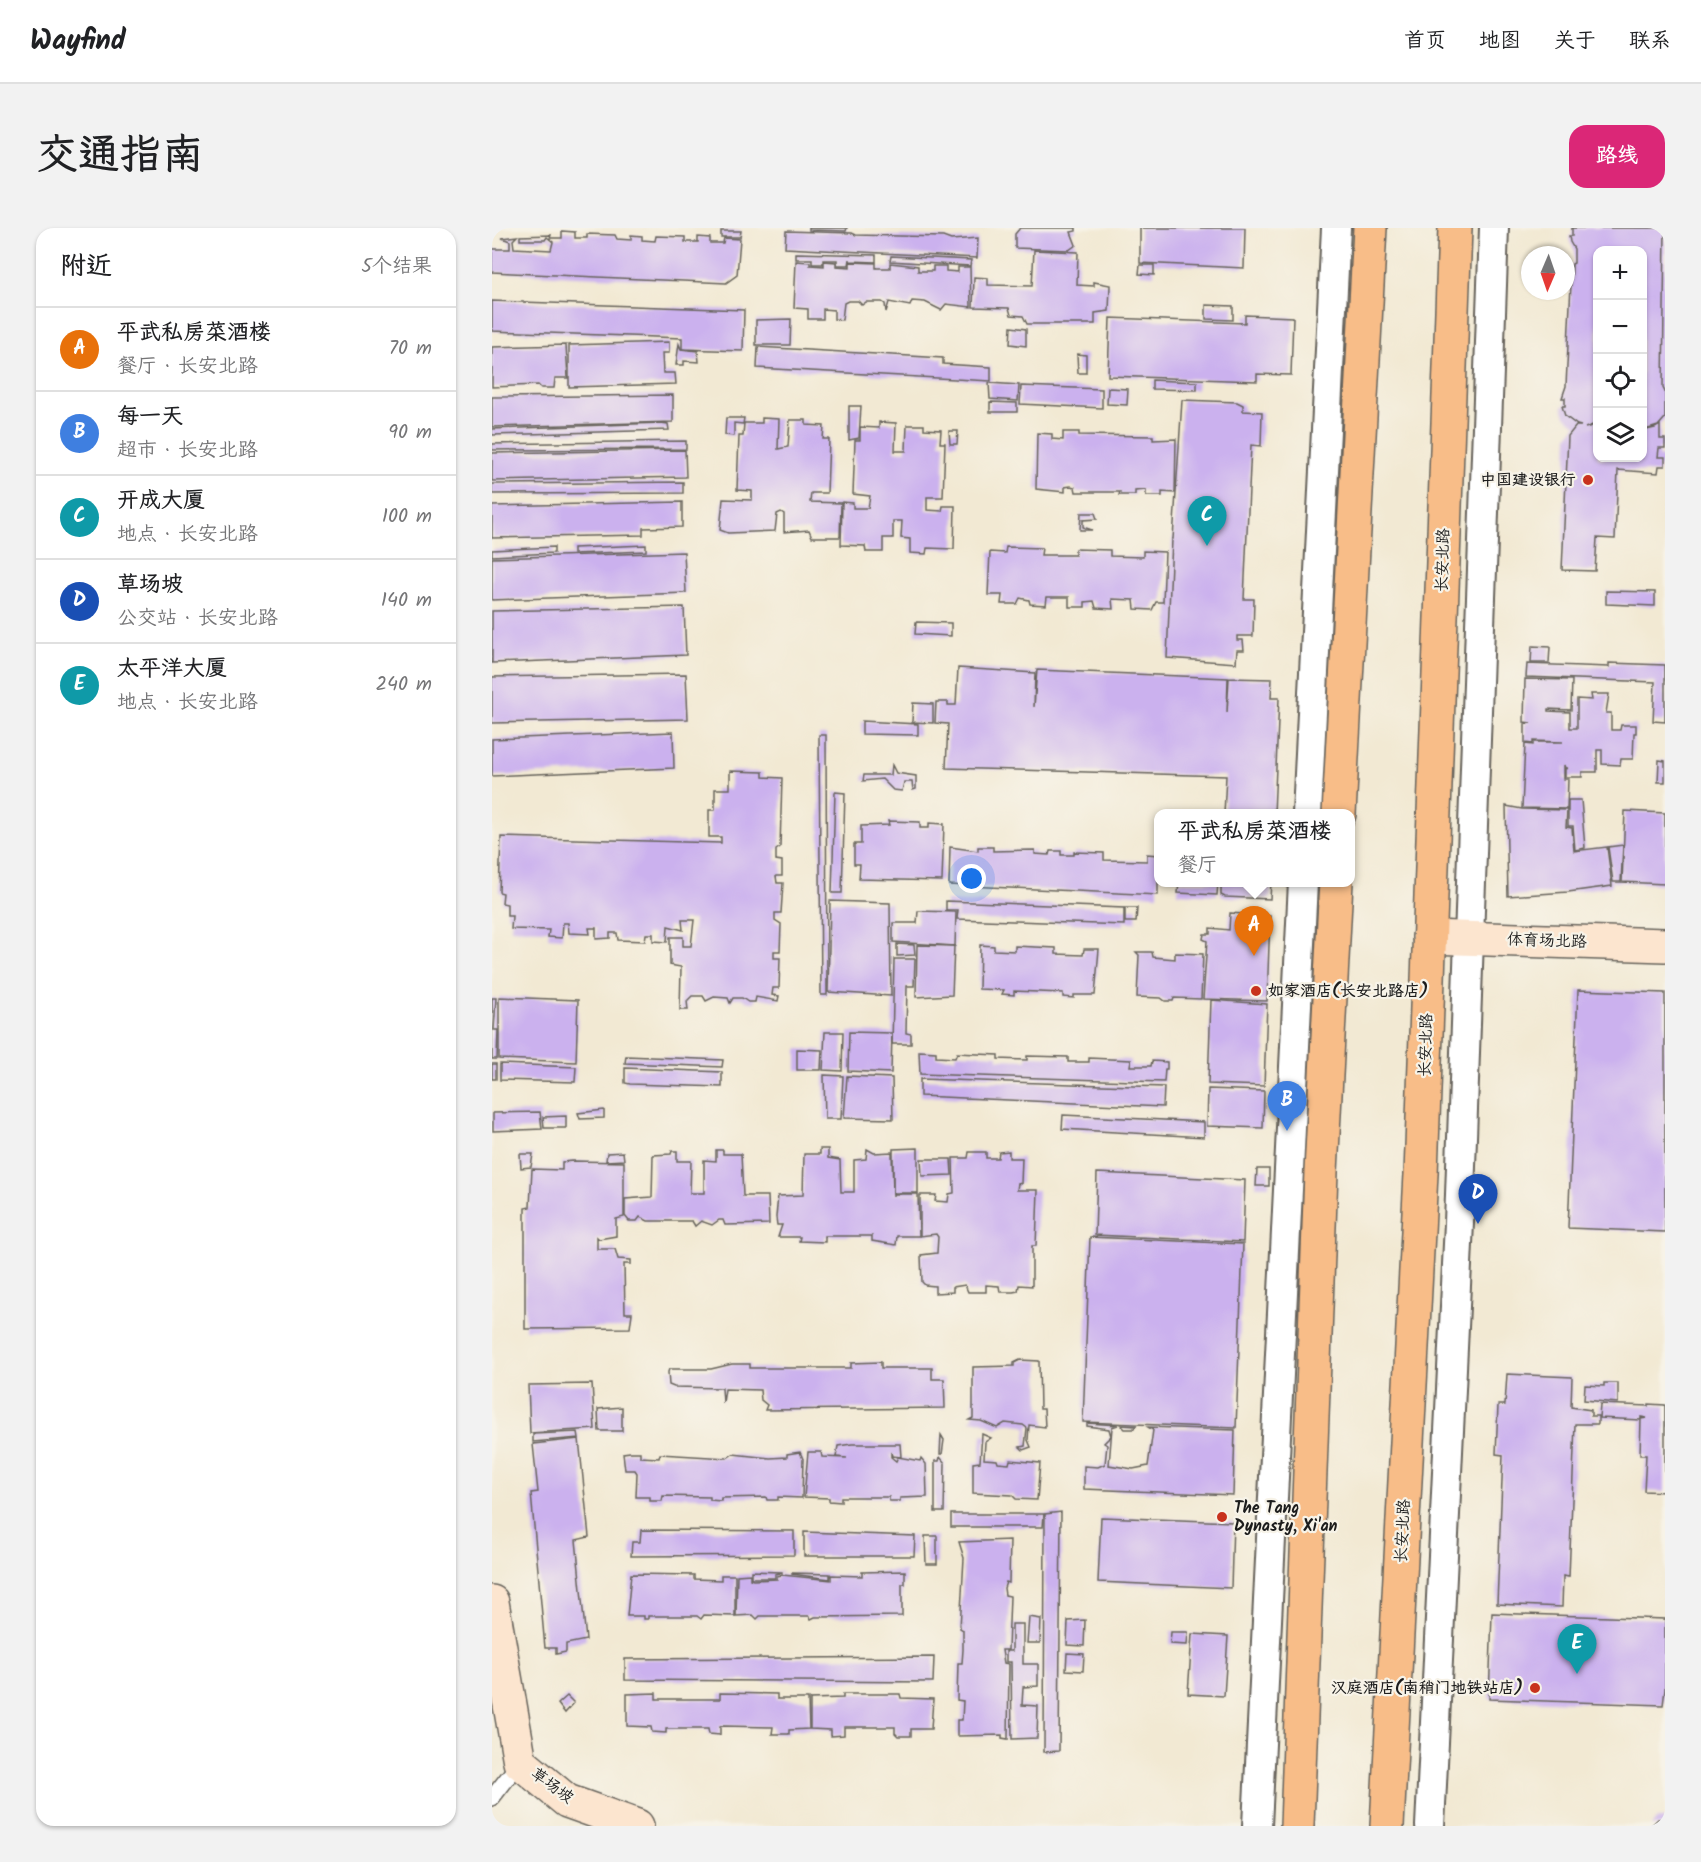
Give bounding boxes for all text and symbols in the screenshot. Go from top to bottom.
text: Wayfind [30,19,126,64]
text: 首页 [1404,25,1446,58]
text: 地图 [1479,25,1521,58]
text: 关于 [1554,25,1596,58]
text: 联系 [1629,25,1671,58]
text: 交通指南 [36,123,204,190]
button: 路线 [1569,125,1665,188]
text: 附近 [60,246,112,288]
north arrow [1521,246,1575,300]
map controls [1593,246,1647,462]
button: + [1593,246,1647,300]
text: 5个结果 [361,251,432,283]
button: − [1593,300,1647,354]
text: 平武私房菜酒楼 [117,316,271,351]
text: A [73,333,86,365]
text: 70 m [389,333,432,365]
text: 餐厅 · 长安北路 [117,351,258,383]
button: locate [1593,354,1647,408]
text: 每一天 [117,400,183,435]
button: layers [1593,408,1647,462]
text: B [73,417,86,449]
text: 90 m [388,417,432,449]
text: 超市 · 长安北路 [117,435,258,467]
place label: 中国建设银行 [1480,468,1576,493]
marker: 中国建设银行 [1581,473,1595,487]
text: 开成大厦 [117,484,205,519]
pin: C [1188,496,1226,546]
text: C [73,501,86,533]
text: 100 m [382,501,432,533]
text: 地点 · 长安北路 [117,519,258,551]
street label: 长安北路 [1429,528,1457,592]
text: 草场坡 [117,568,183,603]
text: D [73,585,86,617]
text: 140 m [381,585,432,617]
text: 公交站 · 长安北路 [117,603,278,635]
text: 太平洋大厦 [117,652,227,687]
text: E [74,669,85,701]
text: 240 m [375,669,432,701]
text: 地点 · 长安北路 [117,687,258,719]
popup [1154,809,1355,887]
text: 平武私房菜酒楼 [1177,815,1332,850]
text: 餐厅 [1177,850,1217,882]
your location [957,864,986,893]
pin: A [1234,906,1274,956]
street label: 体育场北路 [1507,927,1587,955]
place label: 如家酒店(长安北路店) [1268,979,1428,1004]
marker: 如家酒店(长安北路店) [1249,984,1263,998]
street label: 长安北路 [1412,1013,1440,1077]
pin: B [1268,1082,1306,1131]
pin: D [1458,1174,1498,1224]
place label: The Tang Dynasty, Xi'an [1234,1496,1338,1539]
street label: 长安北路 [1389,1498,1417,1564]
marker: The Tang Dynasty, Xi'an [1215,1510,1229,1524]
pin: E [1558,1624,1596,1674]
place label: 汉庭酒店(南稍门地铁站店) [1331,1676,1523,1701]
marker: 汉庭酒店(南稍门地铁站店) [1528,1681,1542,1695]
street label: 草场坡 [525,1762,579,1810]

